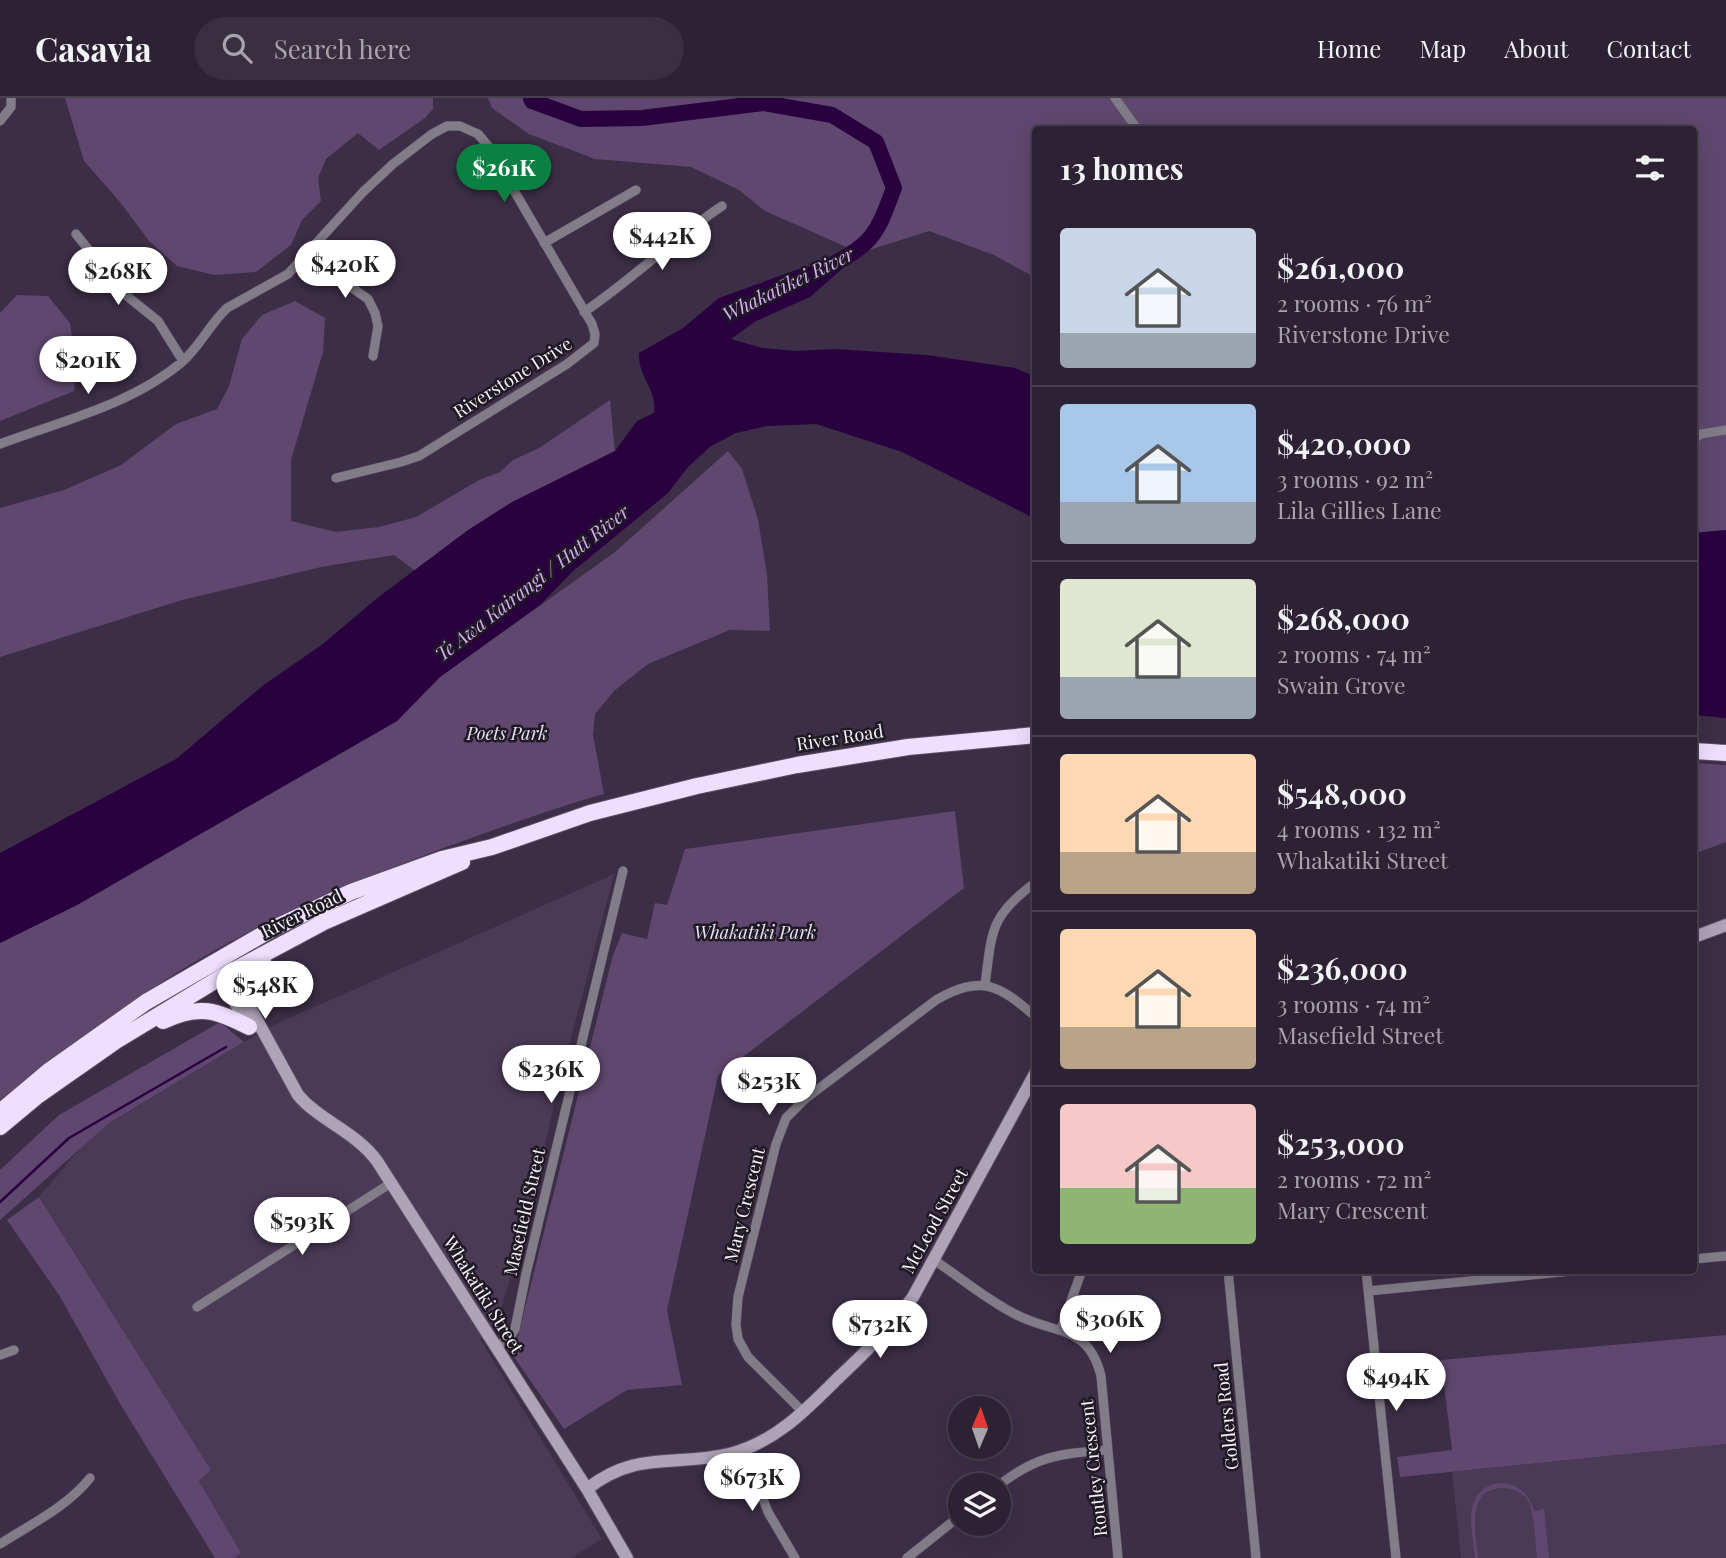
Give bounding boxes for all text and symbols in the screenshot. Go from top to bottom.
search box [194,17,684,80]
text: Casavia [35,26,152,70]
icon: search [218,29,256,67]
text: Search here [274,31,411,66]
text: Home [1317,32,1381,64]
text: Map [1419,32,1466,64]
text: About [1504,32,1568,64]
text: Contact [1606,32,1691,64]
pin: $261K [455,144,553,204]
text: 13 homes [1060,148,1184,188]
icon: filters [1631,149,1669,187]
text: $261K [472,151,536,182]
pin: $442K [613,212,711,272]
text: $442K [629,219,695,250]
pin: $420K [296,240,394,300]
water label: Whakatīkei River [718,240,858,326]
text: $420K [311,247,379,278]
text: $261,000 [1277,247,1404,287]
pin: $268K [69,248,167,307]
text: $268K [84,254,152,285]
icon: home [1116,256,1200,340]
text: 2 rooms · 76 m² [1277,287,1432,318]
text: Riverstone Drive [1277,318,1450,349]
street label: Riverstone Drive [449,331,576,423]
pin: $201K [39,336,137,396]
text: $201K [55,343,121,374]
text: $420,000 [1277,423,1411,463]
icon: home [1116,432,1200,516]
text: 3 rooms · 92 m² [1277,463,1433,494]
text: Lila Gillies Lane [1277,494,1442,525]
water label: Te Awa Kairangi / Hutt River [429,498,635,666]
text: $268,000 [1277,598,1410,638]
icon: home [1116,607,1200,691]
text: 2 rooms · 74 m² [1277,638,1431,669]
text: Swain Grove [1277,669,1406,700]
street label: River Road [795,718,886,756]
park label: Poets Park [465,721,548,745]
text: $548,000 [1277,773,1407,813]
icon: home [1116,782,1200,866]
text: 4 rooms · 132 m² [1277,813,1441,844]
text: Whakatiki Street [1277,844,1448,875]
street label: River Road [257,883,347,943]
park label: Whakatiki Park [694,920,816,944]
text: $236,000 [1277,948,1408,988]
icon: home [1116,957,1200,1041]
pin: $548K [216,962,314,1021]
text: $548K [232,968,298,999]
text: 3 rooms · 74 m² [1277,988,1430,1019]
text: Masefield Street [1277,1019,1443,1050]
pin: $236K [502,1046,600,1105]
text: $236K [518,1052,584,1083]
pin: $253K [720,1058,818,1117]
text: $253K [737,1064,801,1095]
text: $253,000 [1277,1123,1405,1163]
icon: home [1116,1132,1200,1216]
street label: Mary Crescent [718,1144,770,1265]
street label: Masefield Street [498,1145,551,1278]
street label: McLeod Street [895,1163,973,1277]
text: 2 rooms · 72 m² [1277,1163,1431,1194]
text: Mary Crescent [1277,1194,1428,1225]
pin: $593K [253,1198,351,1257]
text: $593K [270,1204,334,1235]
street label: Whakatiki Street [438,1230,530,1358]
pin: $306K [1061,1296,1159,1355]
pin: $732K [831,1300,929,1360]
text: $306K [1076,1302,1144,1333]
text: $732K [848,1307,912,1338]
pin: $494K [1347,1354,1445,1413]
street label: Golders Road [1208,1360,1244,1471]
text: $494K [1363,1360,1429,1391]
north arrow [948,1396,1012,1460]
map controls [948,1396,1011,1536]
street label: Routley Crescent [1074,1398,1112,1538]
pin: $673K [703,1454,801,1513]
text: $673K [720,1460,784,1491]
button: layers [948,1473,1011,1536]

